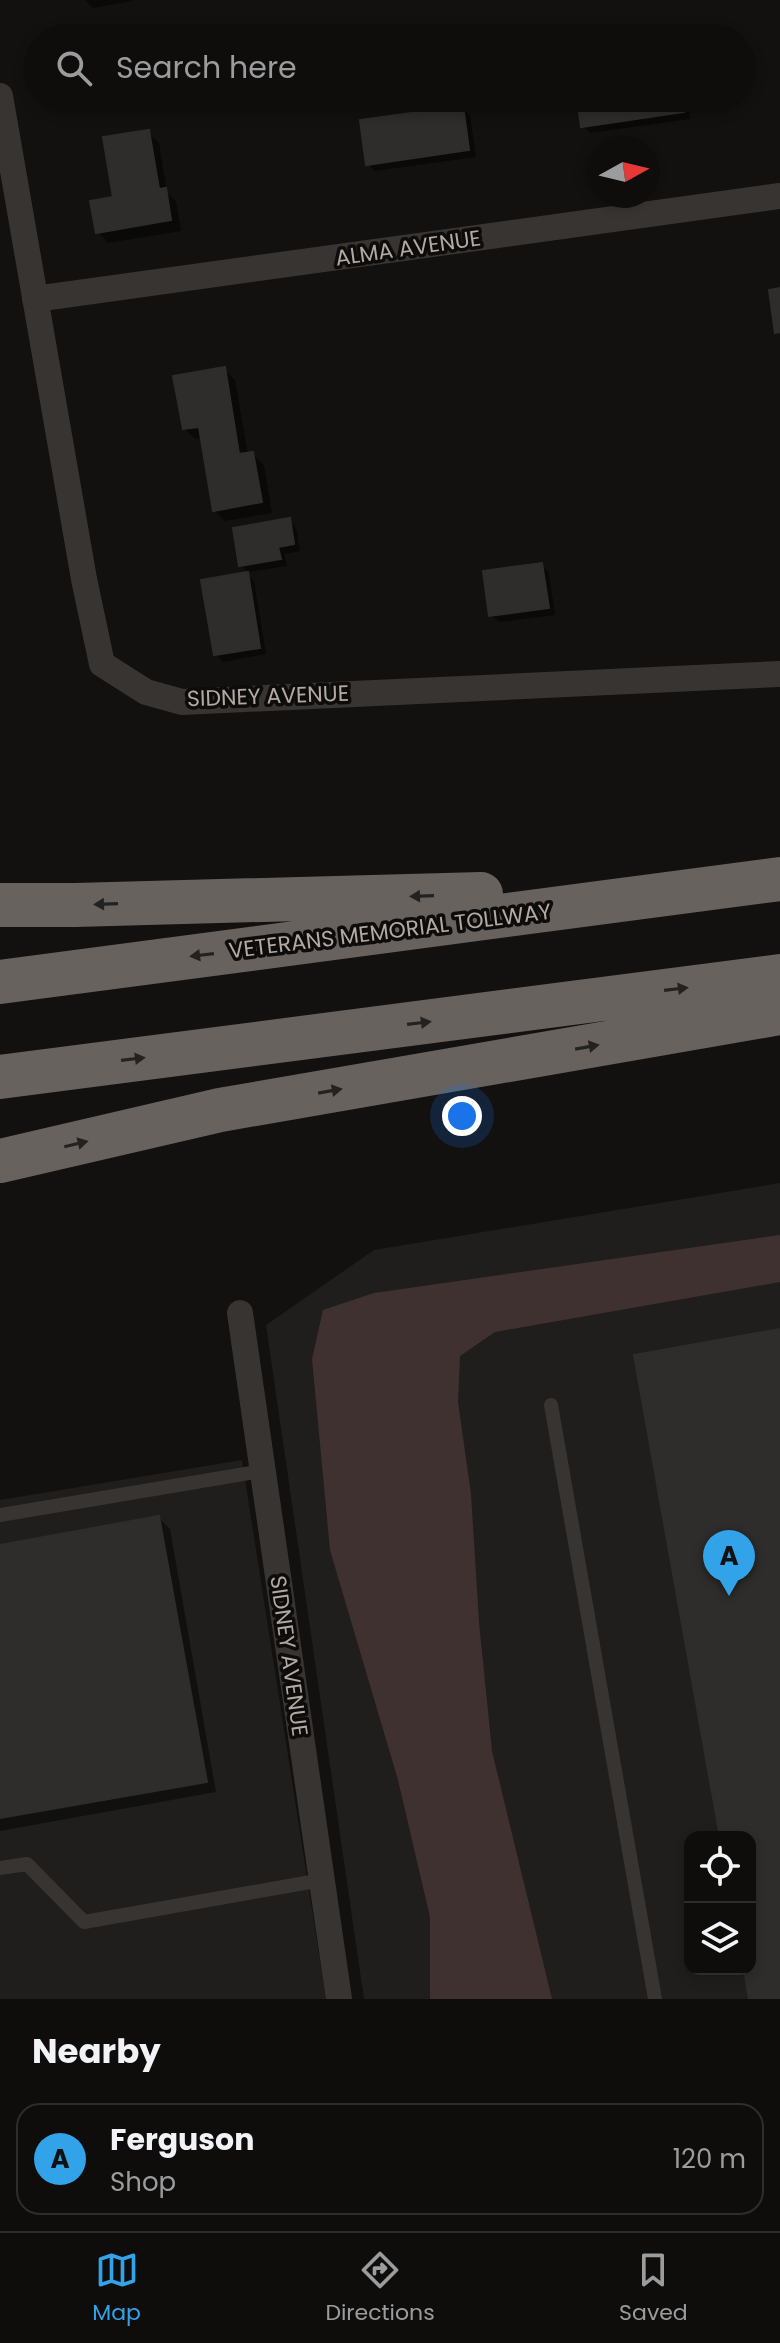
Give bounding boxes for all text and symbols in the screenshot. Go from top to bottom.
search box [24,24,756,112]
icon: search [52,46,96,90]
text: Search here [116,46,297,89]
north arrow [588,136,660,208]
street label: ALMA AVENUE [333,222,483,274]
street label: SIDNEY AVENUE [187,678,349,714]
one-way arrow [409,889,434,902]
street label: VETERANS MEMORIAL TOLLWAY [227,896,553,966]
one-way arrow [93,898,118,911]
one-way arrow [189,949,214,962]
one-way arrow [664,982,689,995]
one-way arrow [406,1016,431,1029]
one-way arrow [574,1040,599,1052]
one-way arrow [121,1053,146,1066]
one-way arrow [318,1085,343,1097]
your location [442,1096,482,1136]
one-way arrow [64,1137,89,1150]
pin: A [703,1530,755,1596]
street label: SIDNEY AVENUE [262,1574,316,1738]
map controls [684,1831,756,1975]
button: locate [684,1831,756,1903]
button: layers [684,1903,756,1975]
text: Nearby [32,2027,161,2075]
text: Ferguson [110,2118,254,2161]
text: A [50,2141,70,2177]
text: 120 m [673,2141,746,2177]
text: Shop [110,2164,176,2200]
tab: Map [92,2248,141,2329]
tab: Directions [325,2248,435,2329]
tab: Saved [619,2248,688,2329]

